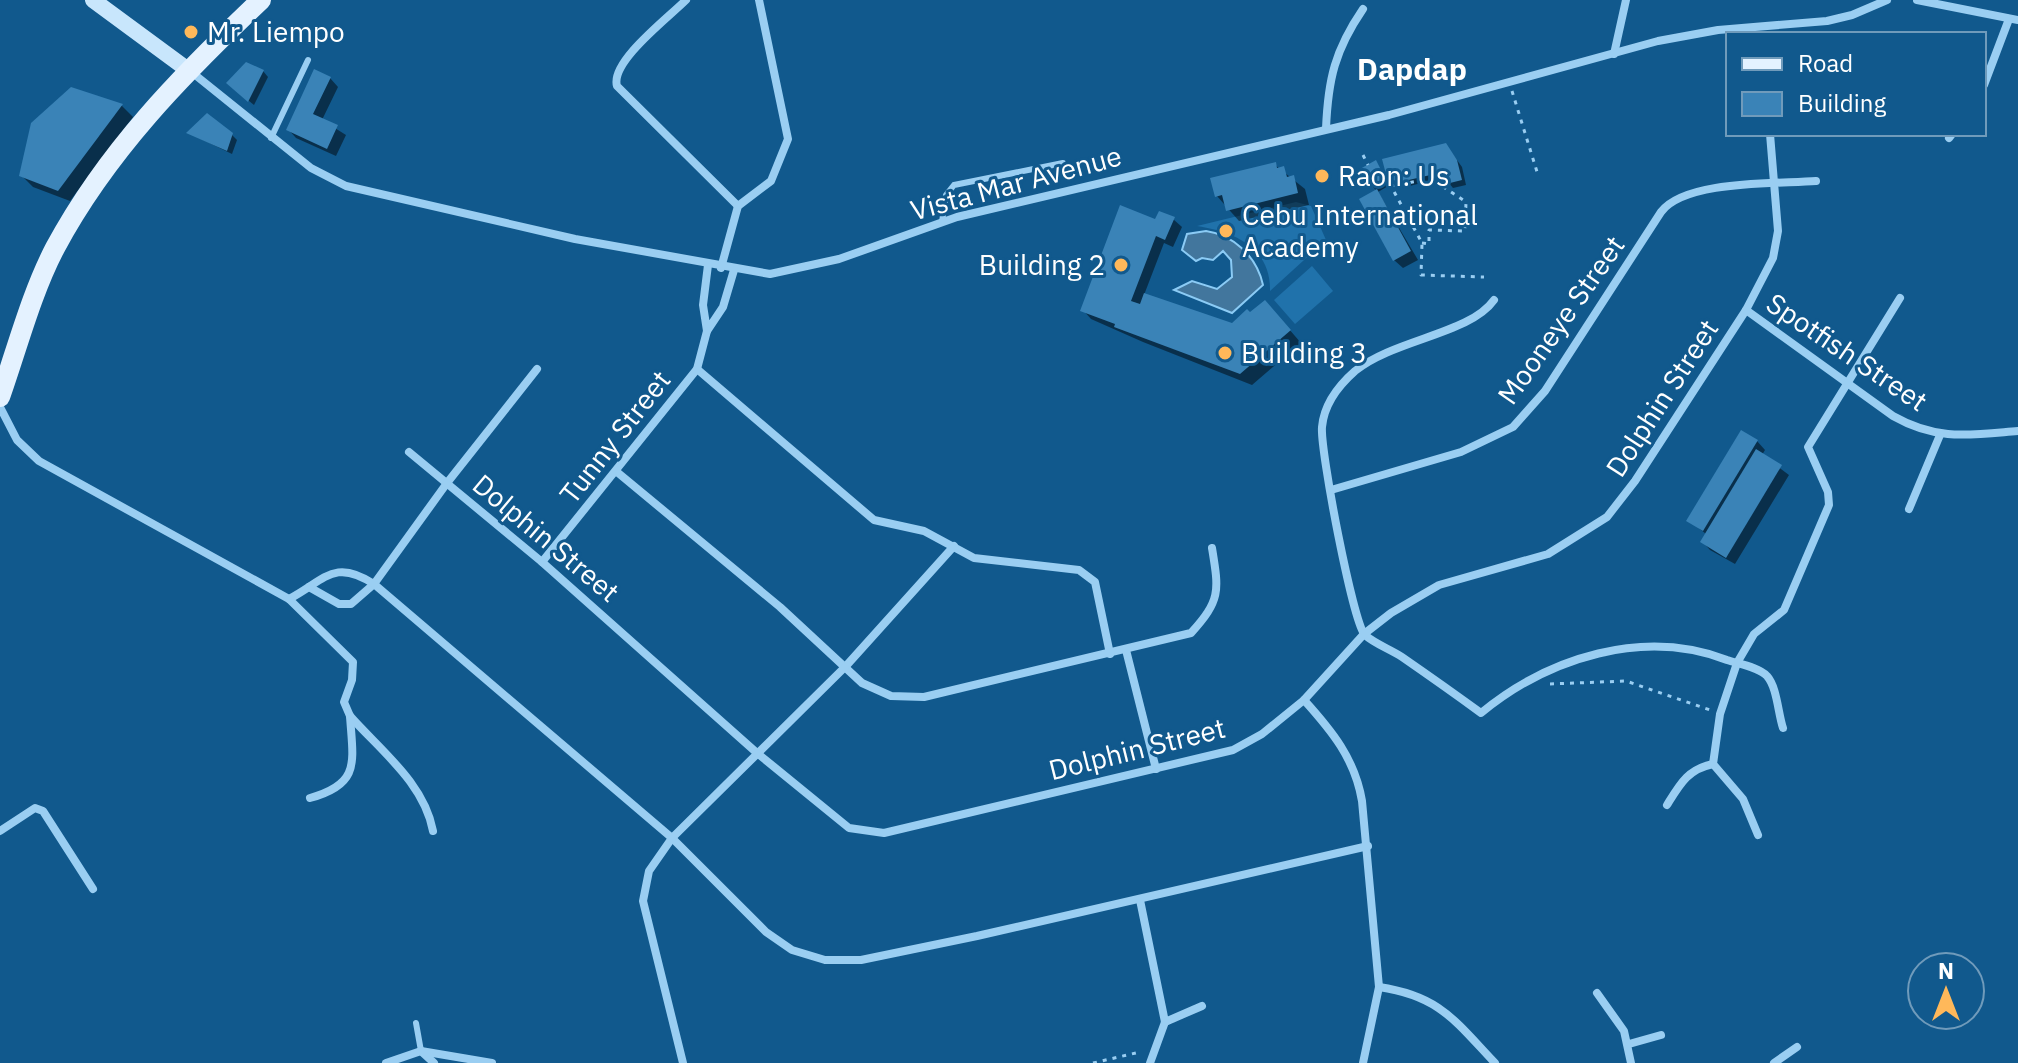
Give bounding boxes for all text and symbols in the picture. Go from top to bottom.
place label: Mr. Liempo [207,13,345,50]
marker: Mr. Liempo [182,23,200,41]
legend [1726,32,1986,136]
text: Road [1798,47,1853,79]
district label: Dapdap [1357,49,1467,88]
text: Building [1798,87,1886,119]
street label: Vista Mar Avenue [906,137,1125,228]
place label: Raon: Us [1338,157,1450,194]
marker: Raon: Us [1313,167,1331,185]
place label: Cebu International Academy [1242,196,1478,265]
marker: Cebu International Academy [1217,222,1235,240]
street label: Mooneye Street [1489,228,1632,411]
place label: Building 2 [979,246,1105,283]
marker: Building 2 [1112,256,1130,274]
street label: Spotfish Street [1760,284,1935,419]
street label: Dolphin Street [1597,312,1726,484]
place label: Building 3 [1241,334,1367,371]
marker: Building 3 [1216,344,1234,362]
street label: Tunny Street [551,362,678,511]
street label: Dolphin Street [465,465,627,610]
street label: Dolphin Street [1045,709,1229,788]
north arrow [1906,951,1986,1031]
text: N [1938,956,1954,985]

